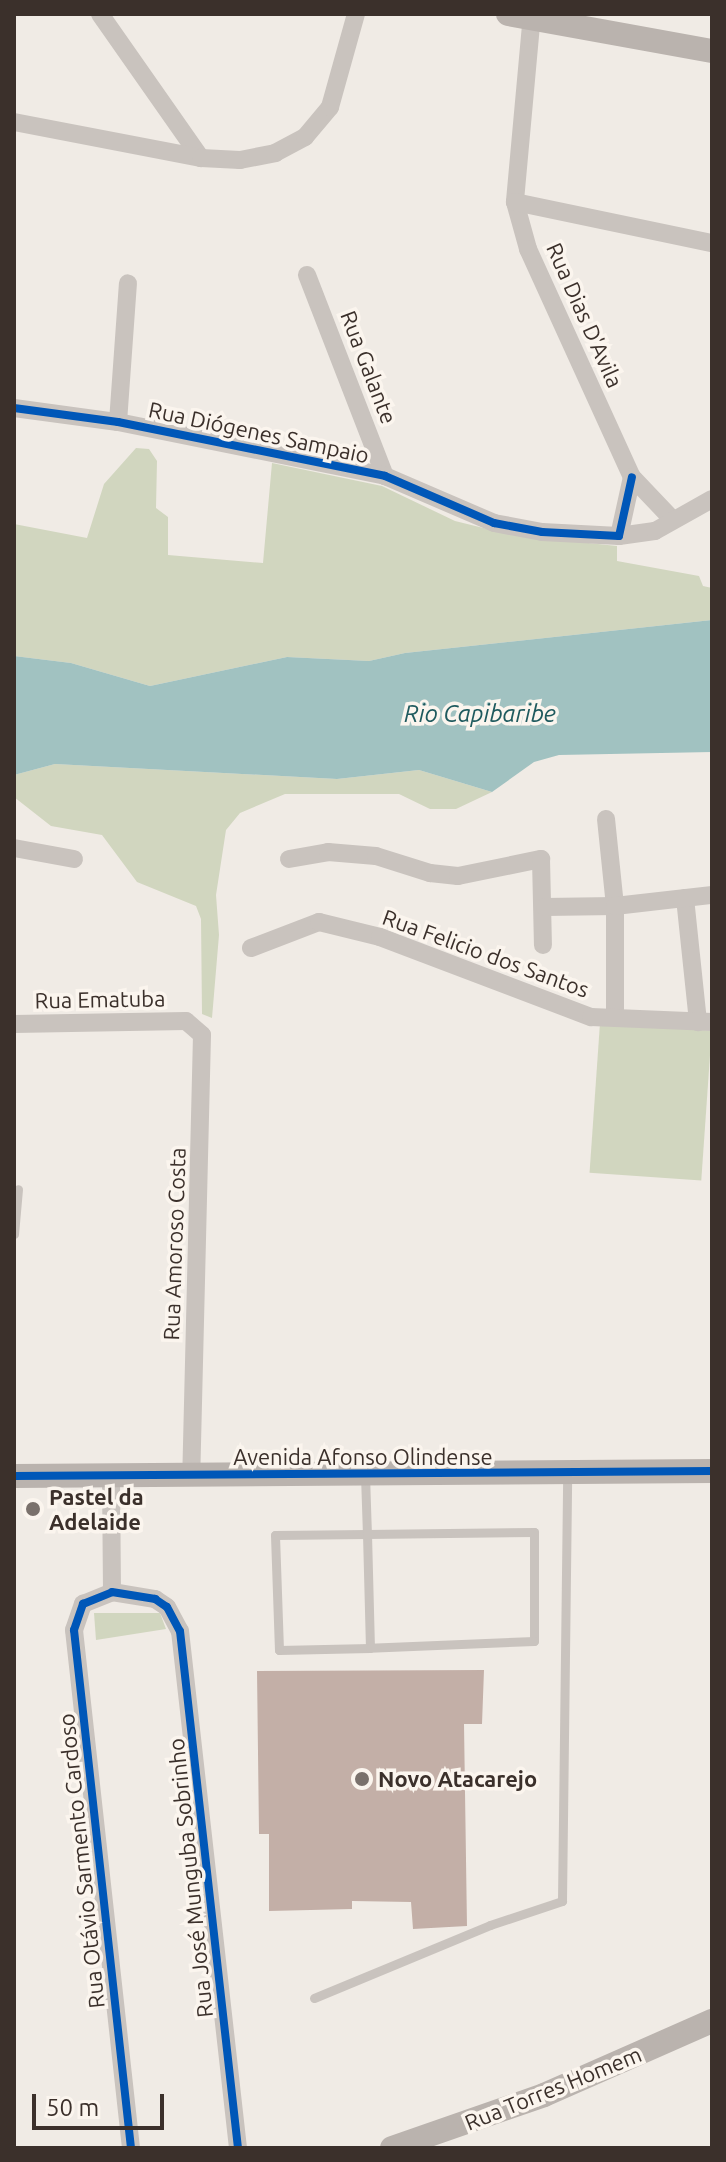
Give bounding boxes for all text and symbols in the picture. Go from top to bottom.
street label: Rua Dias D'Avila [541,239,629,391]
street label: Rua Galante [335,307,403,427]
street label: Rua Diógenes Sampaio [146,396,372,468]
water label: Rio Capibaribe [404,700,556,728]
street label: Rua Felicio dos Santos [379,903,593,1003]
street label: Rua Ematuba [34,985,166,1013]
street label: Rua Amoroso Costa [157,1147,191,1341]
street label: Avenida Afonso Olindense [233,1444,493,1470]
place label: Pastel da Adelaide [49,1483,144,1534]
marker: Pastel da Adelaide [24,1500,42,1518]
street label: Rua Otávio Sarmento Cardoso [52,1712,110,2010]
street label: Rua José Munguba Sobrinho [162,1737,218,2019]
place label: Novo Atacarejo [378,1766,537,1792]
marker: Novo Atacarejo [353,1770,371,1788]
street label: Rua Torres Homem [461,2040,645,2136]
scale bar [36,2078,168,2128]
text: 50 m [46,2094,99,2121]

